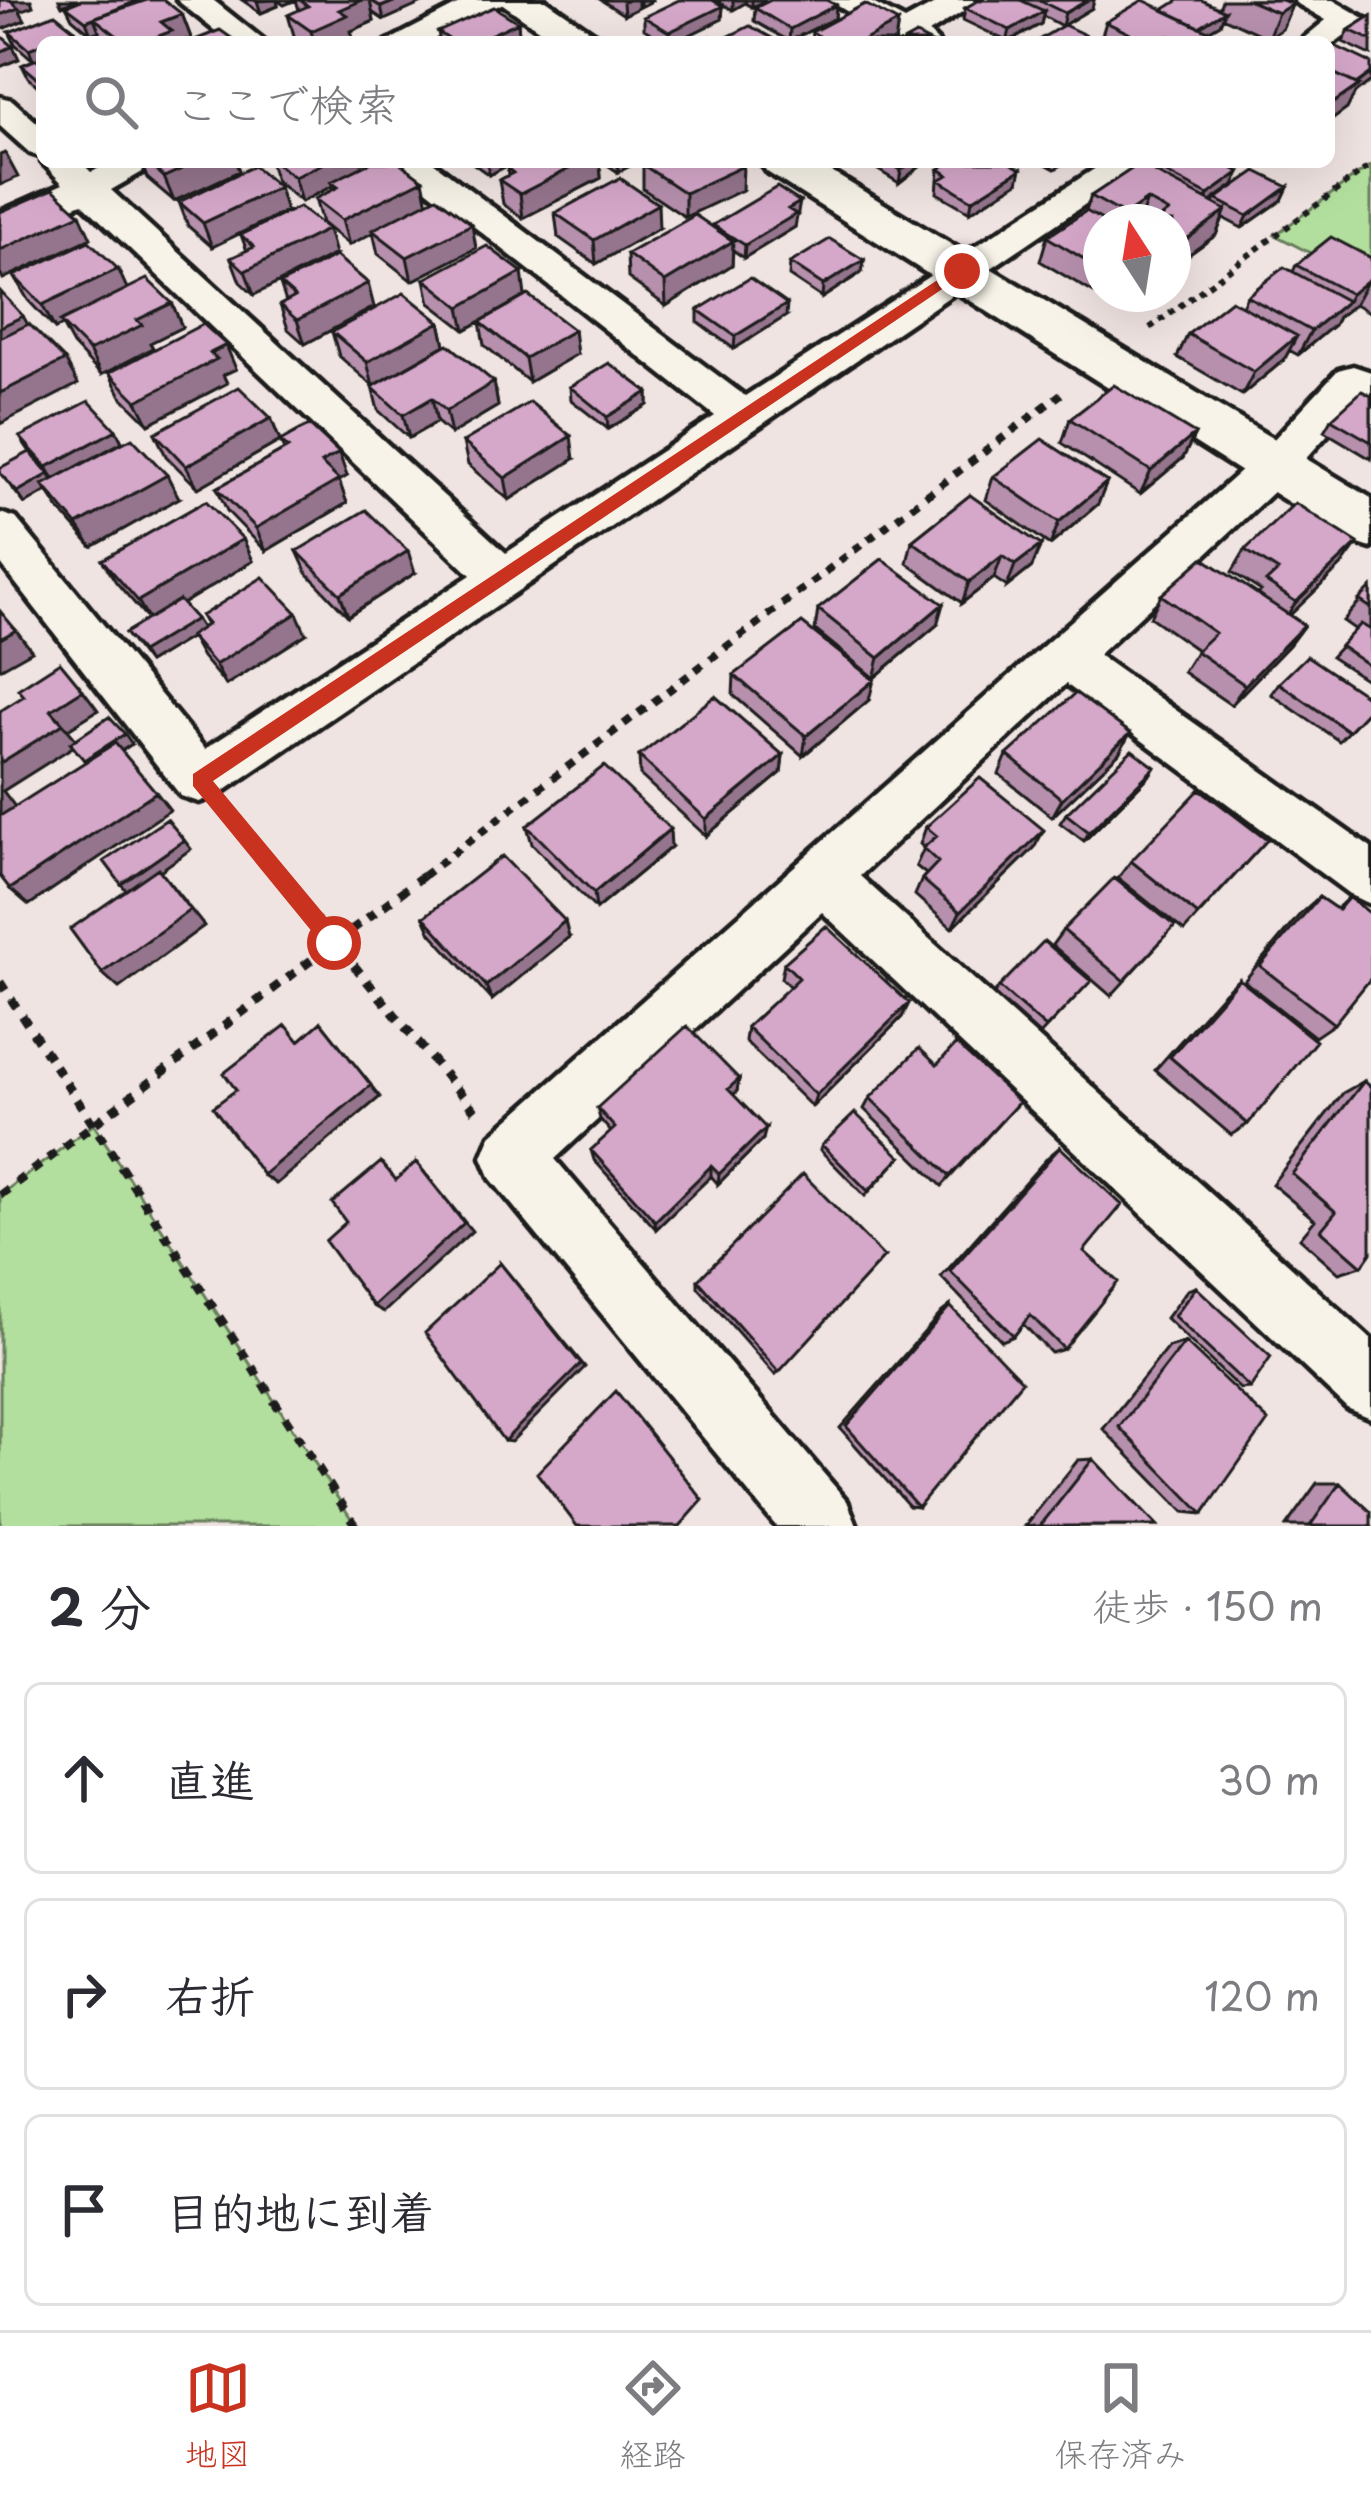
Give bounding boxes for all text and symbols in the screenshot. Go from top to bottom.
search box [36,36,1335,168]
text: ここで検索 [174,68,399,136]
icon: search [78,69,144,135]
north arrow [1083,204,1191,312]
route end [935,244,989,298]
route start [307,916,361,970]
text: 2 分 [48,1566,151,1643]
text: 徒歩 · 150 m [1092,1575,1323,1634]
text: 直進 [165,1744,255,1812]
icon: ahead [51,1745,117,1811]
text: 30 m [1217,1749,1320,1808]
text: 右折 [165,1960,255,2028]
icon: right [51,1961,117,2027]
text: 120 m [1204,1965,1320,2024]
text: 目的地に到着 [165,2176,435,2244]
icon: arrive [51,2177,117,2243]
tab: 地図 [185,2355,251,2477]
tab: 経路 [620,2355,686,2477]
tab: 保存済み [1055,2355,1187,2477]

